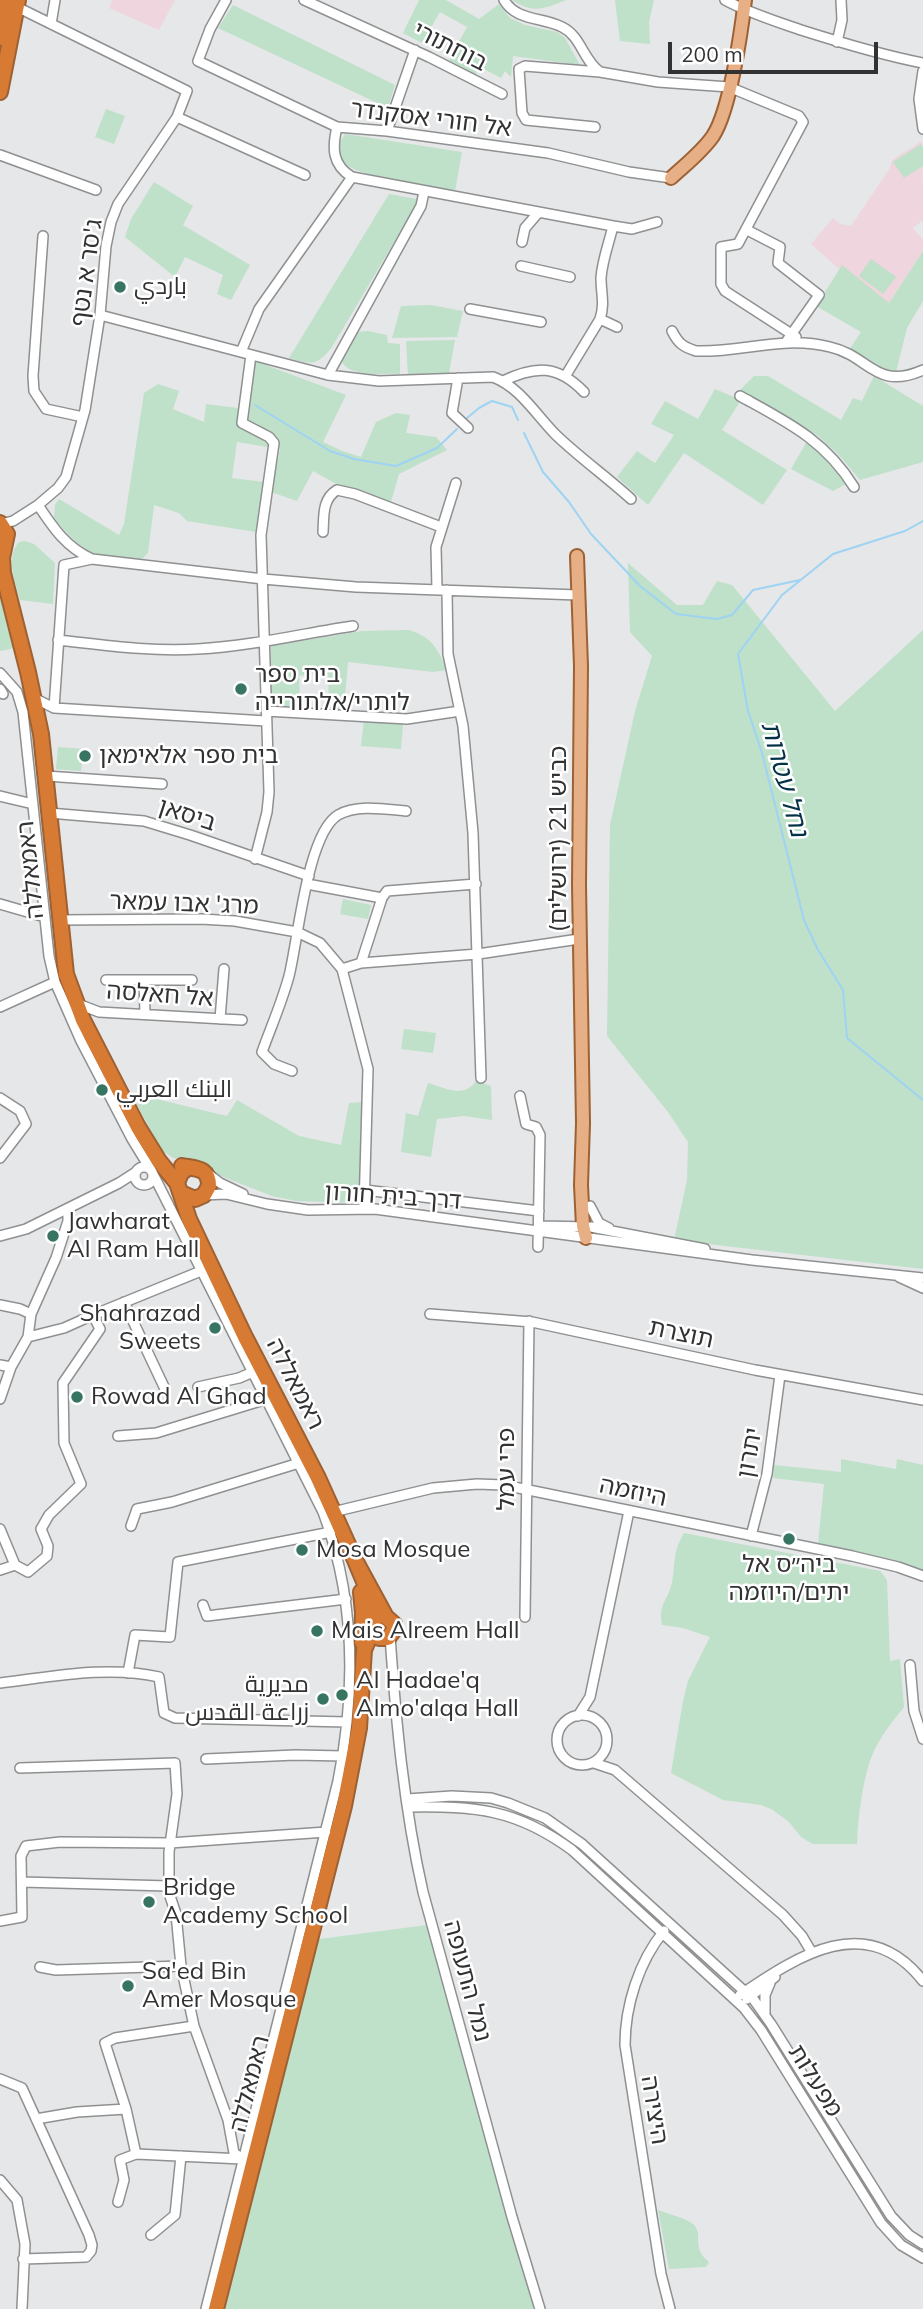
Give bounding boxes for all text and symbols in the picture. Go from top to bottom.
street label: בוחתורי [408,16,492,78]
scale bar [671,28,881,72]
text: 200 m [681,41,743,67]
street label: אל חורי אסקנדר [349,95,513,143]
street label: ג'סר א נטף [65,217,109,329]
place label: باردي [134,273,187,301]
marker: باردي [112,279,128,295]
place label: בית ספר לותרי/אלתורייה [255,661,410,717]
marker: בית ספר לותרי/אלתורייה [233,681,249,697]
water label: נחל עטרות [754,718,814,840]
place label: בית ספר אלאימאן [99,742,278,770]
street label: כביש 21 (ירושלים) [545,746,573,932]
marker: בית ספר אלאימאן [77,748,93,764]
street label: ביסאן [154,792,220,838]
street label: ראמאללה [12,819,50,921]
street label: מרג' אבו עמאר [109,887,259,921]
street label: אל חאלסה [105,977,215,1013]
place label: البنك العربي [116,1076,232,1104]
marker: البنك العربي [94,1082,110,1098]
street label: דרך בית חורון [324,1178,462,1216]
place label: Jawharat Al Ram Hall [67,1208,199,1264]
marker: Jawharat Al Ram Hall [45,1228,61,1244]
place label: Shahrazad Sweets [79,1300,201,1356]
street label: תוצרת [646,1313,716,1355]
marker: Shahrazad Sweets [207,1320,223,1336]
street label: ראמאללה [260,1333,330,1435]
place label: Rowad Al Ghad [91,1383,267,1411]
marker: Rowad Al Ghad [69,1389,85,1405]
street label: יתרון [731,1426,769,1480]
street label: פרי עמל [493,1428,521,1510]
street label: היוזמה [597,1471,669,1513]
marker: ביה״ס אל יתים/היוזמה [781,1531,797,1547]
place label: Mosa Mosque [316,1536,470,1564]
marker: Mosa Mosque [294,1542,310,1558]
place label: ביה״ס אל יתים/היוזמה [729,1551,849,1607]
place label: Mais Alreem Hall [331,1617,519,1645]
marker: Mais Alreem Hall [309,1623,325,1639]
place label: Al Hadae'q Almo'alqa Hall [356,1667,519,1723]
place label: مديرية زراعة القدس [185,1671,309,1727]
marker: Al Hadae'q Almo'alqa Hall [334,1687,350,1703]
marker: مديرية زراعة القدس [315,1691,331,1707]
place label: Bridge Academy School [163,1874,348,1930]
marker: Bridge Academy School [141,1894,157,1910]
street label: נמל התעופה [437,1917,497,2045]
place label: Sa'ed Bin Amer Mosque [142,1958,296,2014]
marker: Sa'ed Bin Amer Mosque [120,1978,136,1994]
street label: ראמאללה [224,2033,276,2135]
street label: מפעלות [782,2039,848,2123]
street label: היצירה [634,2074,674,2146]

